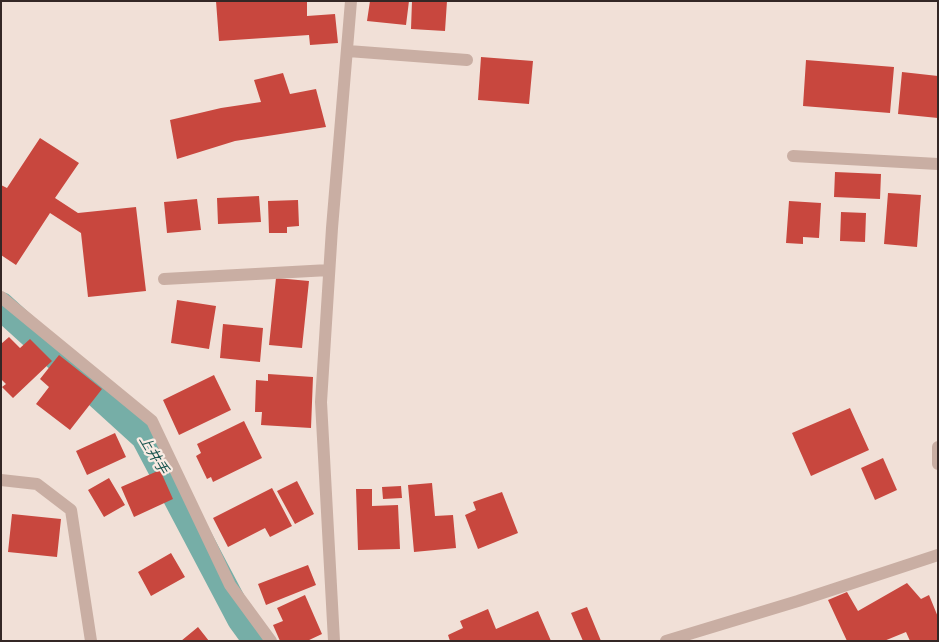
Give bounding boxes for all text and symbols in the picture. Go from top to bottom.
water label: 上井手 [135,433,171,477]

